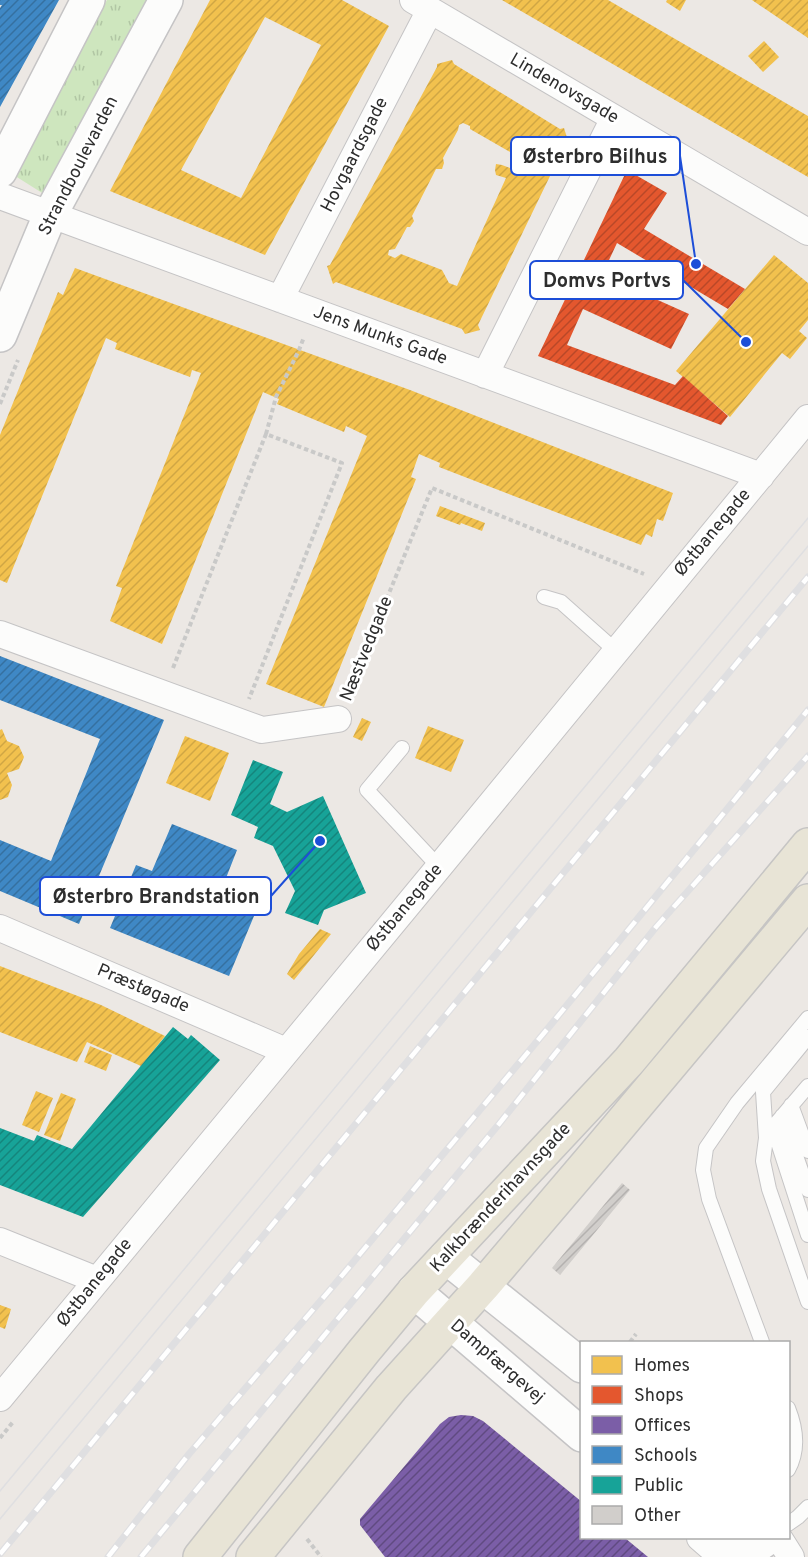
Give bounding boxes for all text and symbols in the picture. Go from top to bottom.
street label: Lindenovsgade [505,48,623,130]
street label: Strandboulevarden [34,92,124,240]
street label: Hovgaardsgade [316,94,394,216]
callout: Østerbro Bilhus [511,137,680,175]
text: Østerbro Bilhus [523,145,667,171]
callout: Domvs Portvs [530,261,683,299]
text: Domvs Portvs [543,269,671,295]
street label: Jens Munks Gade [310,301,450,371]
street label: Østbanegade [670,484,756,582]
street label: Næstvedgade [335,593,399,705]
street label: Østbanegade [362,859,448,957]
callout: Østerbro Brandstation [40,877,271,915]
text: Østerbro Brandstation [52,885,260,911]
street label: Præstøgade [93,959,193,1019]
street label: Kalkbrænderihavnsgade [425,1118,577,1278]
street label: Østbanegade [52,1234,138,1332]
street label: Dampfærgevej [445,1315,549,1409]
legend [580,1341,790,1539]
text: Homes [634,1355,690,1378]
text: Shops [634,1385,684,1408]
text: Offices [634,1415,691,1438]
text: Schools [634,1445,697,1468]
text: Public [634,1475,684,1498]
text: Other [634,1505,681,1528]

